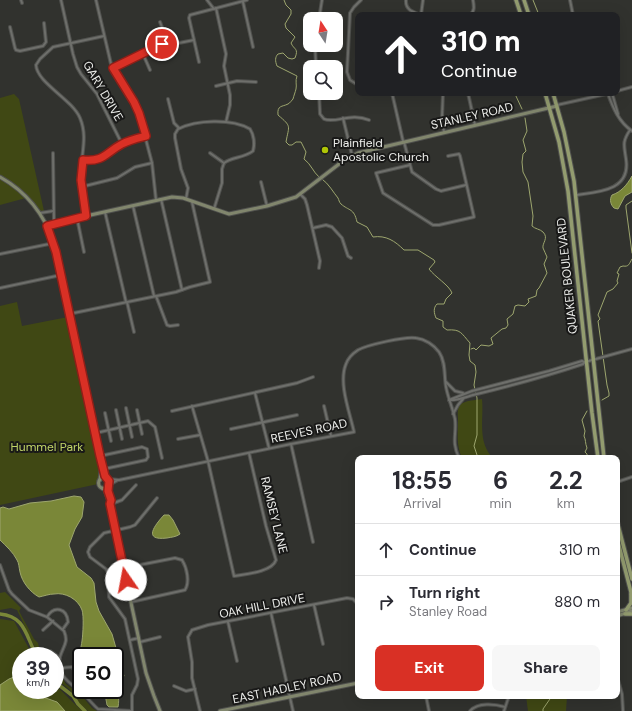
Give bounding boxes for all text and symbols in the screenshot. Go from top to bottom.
north arrow [303,12,343,52]
map controls [303,12,343,100]
text: 310 m [441,23,521,60]
pin [145,27,179,61]
icon: ahead [375,28,427,80]
icon: arrive [151,33,173,55]
street label: GARY DRIVE [79,58,127,124]
text: Continue [441,59,517,83]
button: search [303,60,343,100]
street label: STANLEY ROAD [429,99,515,133]
place label: Plainfield Apostolic Church [333,135,429,165]
marker: Plainfield Apostolic Church [320,145,330,155]
street label: QUAKER BOULEVARD [553,217,581,335]
street label: REEVES ROAD [269,415,349,447]
park label: Hummel Park [11,439,83,455]
text: 18:55 [392,465,452,496]
text: 6 [493,465,508,496]
text: 2.2 [549,465,583,496]
street label: RAMSEY LANE [257,475,291,555]
text: Arrival [403,495,441,512]
text: min [489,495,512,512]
text: km [557,495,575,512]
icon: ahead [375,539,397,561]
text: Continue [409,540,477,560]
text: 310 m [559,540,600,560]
position arrow [105,559,147,601]
text: Turn right [409,583,480,603]
street label: OAK HILL DRIVE [218,590,306,622]
icon: right [375,591,397,613]
text: 880 m [554,592,600,612]
text: Stanley Road [409,603,487,620]
button: Exit [375,645,484,691]
button: Share [492,645,600,691]
speed limit sign: 50 [72,647,124,699]
text: 39 [26,655,50,681]
street label: EAST HADLEY ROAD [231,669,343,707]
text: km/h [26,676,50,689]

